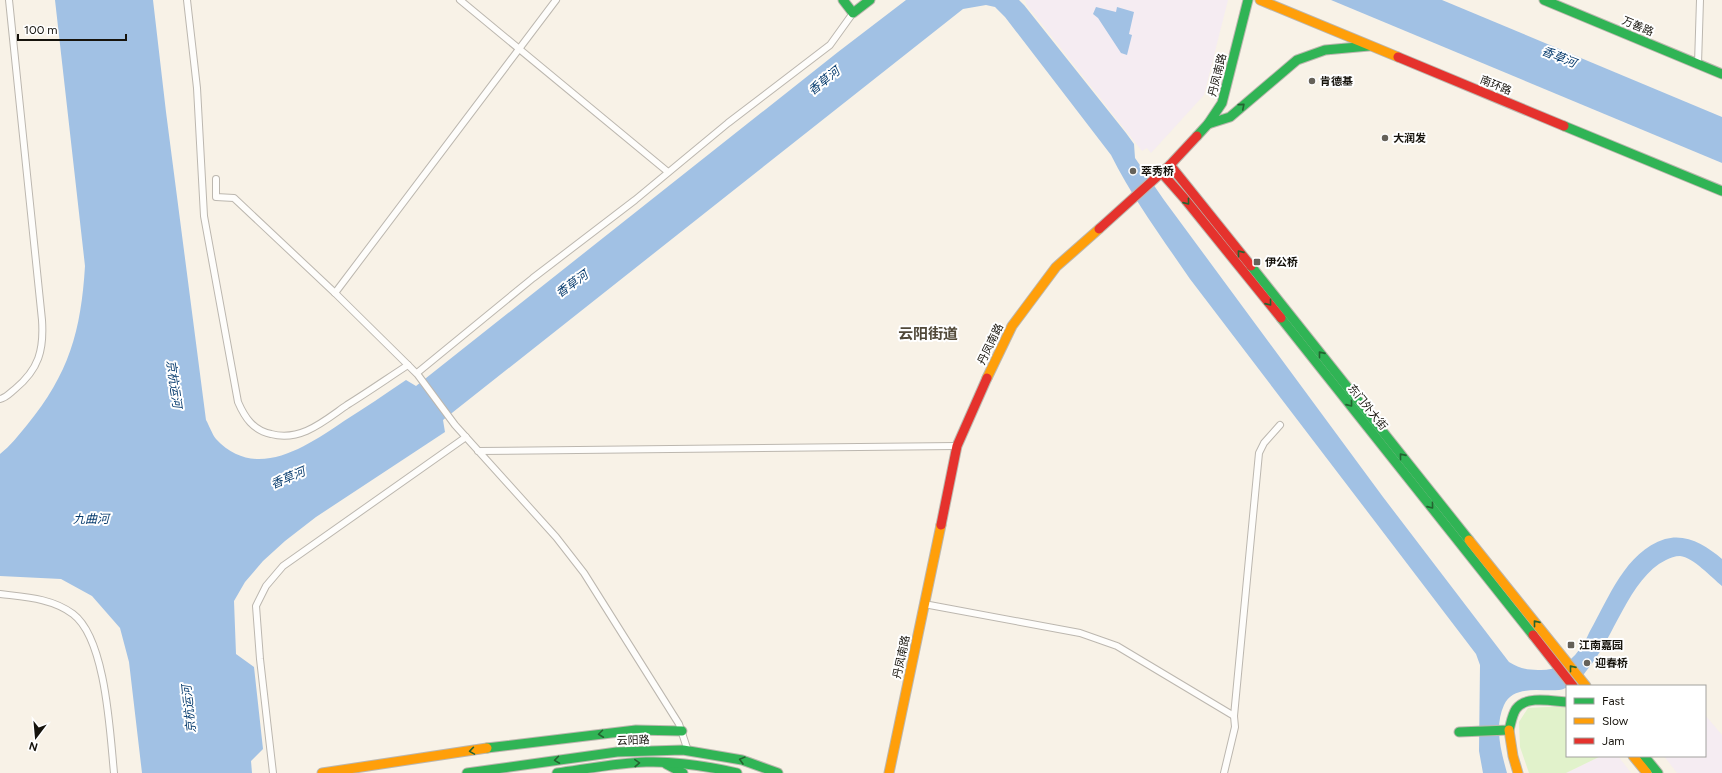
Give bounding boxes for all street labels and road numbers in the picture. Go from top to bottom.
street label: 万善路 [1620,14,1656,39]
street label: 丹凤南路 [1206,52,1229,98]
street label: 南环路 [1478,73,1514,98]
street label: 丹凤南路 [975,322,1006,367]
street label: 东门外大街 [1345,382,1390,433]
street label: 丹凤南路 [891,634,912,680]
street label: 云阳路 [616,733,650,748]

